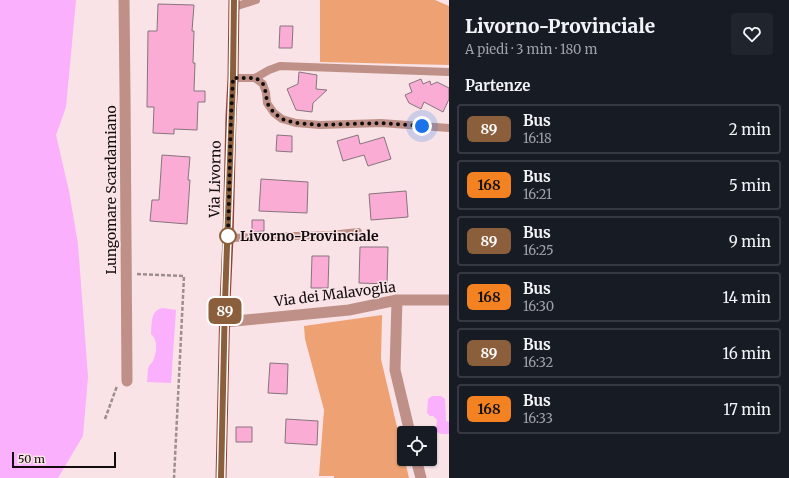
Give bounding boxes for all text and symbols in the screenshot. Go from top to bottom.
button: heart [731,13,773,55]
text: Livorno-Provinciale [465,14,655,38]
text: A piedi · 3 min · 180 m [465,41,598,58]
text: Partenze [465,76,530,95]
street label: Lungomare Scardamiano [102,105,120,275]
text: Bus [523,111,551,130]
your location [412,116,432,136]
text: 89 [480,120,498,138]
text: 2 min [729,120,771,139]
text: 16:18 [523,130,552,147]
street label: Via Livorno [205,140,225,219]
text: Bus [523,167,551,186]
text: 168 [477,176,501,194]
text: 5 min [729,176,771,195]
text: 16:21 [523,186,552,203]
text: Bus [523,223,551,242]
marker: Livorno-Provinciale [219,227,237,245]
place label: Livorno-Provinciale [240,227,379,245]
text: 89 [480,232,498,250]
text: 9 min [729,232,771,251]
text: 16:25 [523,242,554,259]
street label: Via dei Malavoglia [272,278,397,311]
text: Bus [523,279,551,298]
text: 168 [477,288,501,306]
text: 14 min [723,288,771,307]
line badge: 89 [207,298,243,324]
text: 16:30 [523,298,554,315]
text: 89 [216,302,234,320]
text: Bus [523,335,551,354]
text: 89 [480,344,498,362]
text: 16 min [723,344,771,363]
text: 16:32 [523,354,553,371]
text: Bus [523,391,551,410]
text: 168 [477,400,501,418]
text: 17 min [723,400,771,419]
text: 16:33 [523,410,553,427]
map controls [397,426,437,466]
button: locate [397,426,437,466]
scale bar [12,450,116,469]
text: 50 m [18,452,45,466]

